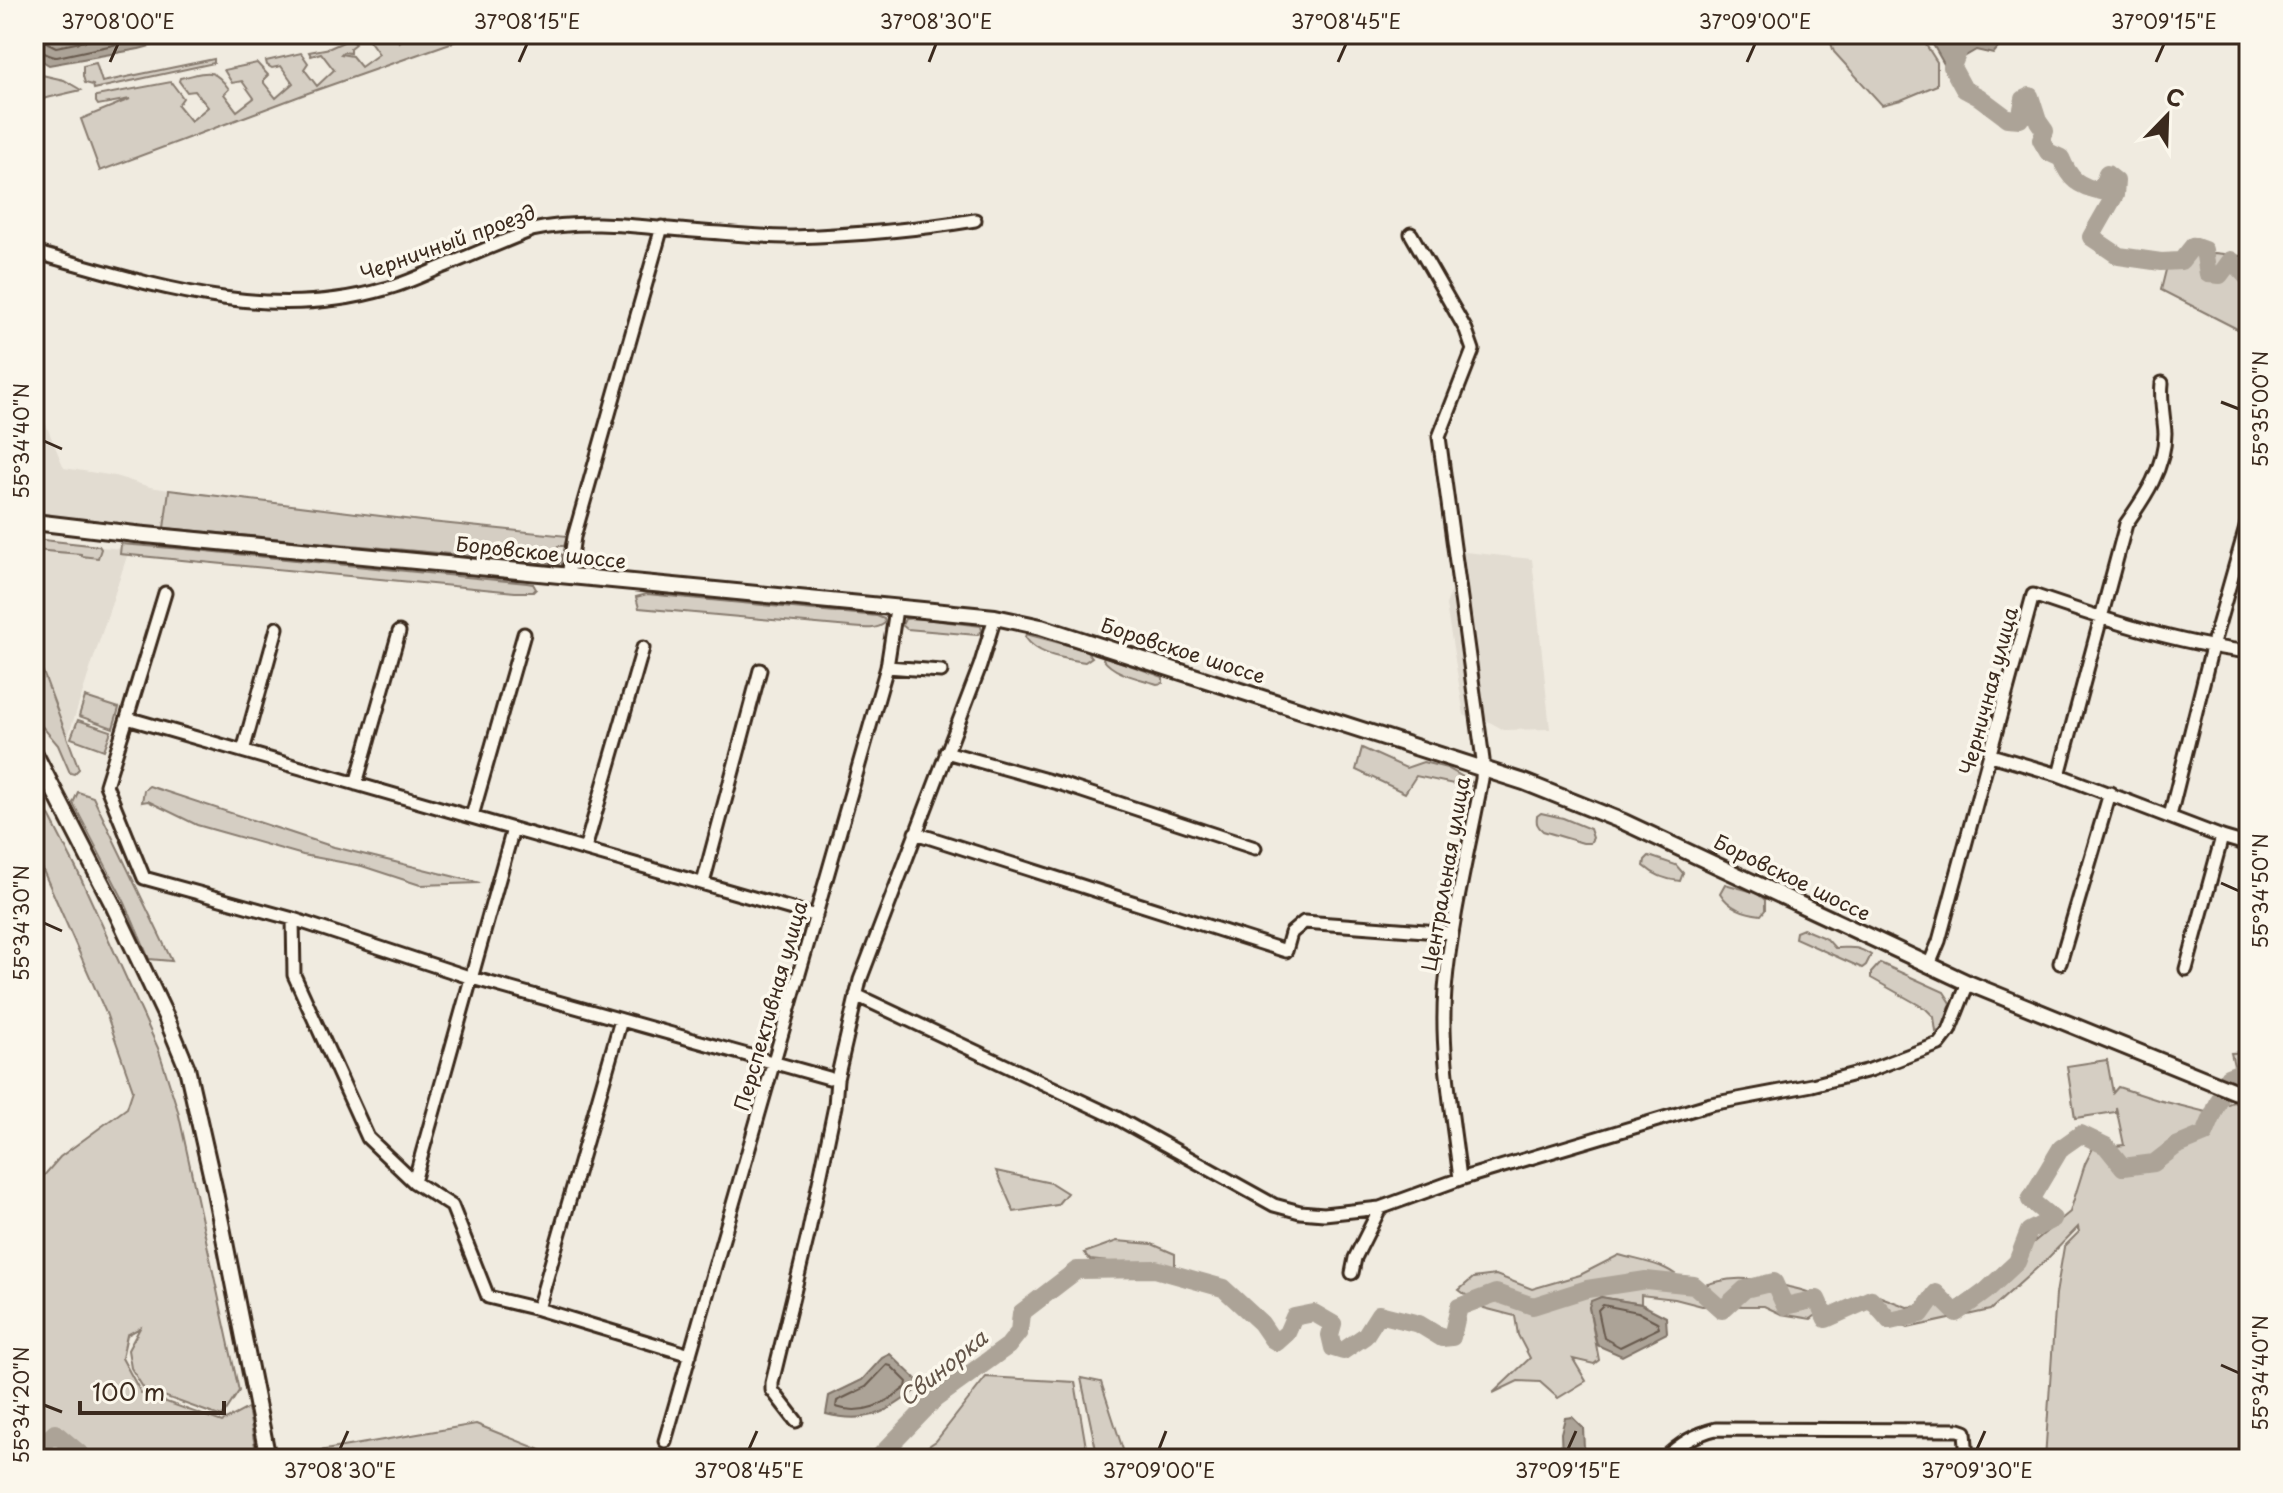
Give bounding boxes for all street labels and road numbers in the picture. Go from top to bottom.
street label: Черничный проезд [356,196,540,288]
street label: Боровское шоссе [455,528,628,576]
street label: Черничная улица [1951,603,2025,778]
street label: Боровское шоссе [1097,609,1269,691]
street label: Центральная улица [1413,774,1477,974]
street label: Боровское шоссе [1709,826,1876,928]
street label: Перспективная улица [726,897,814,1114]

